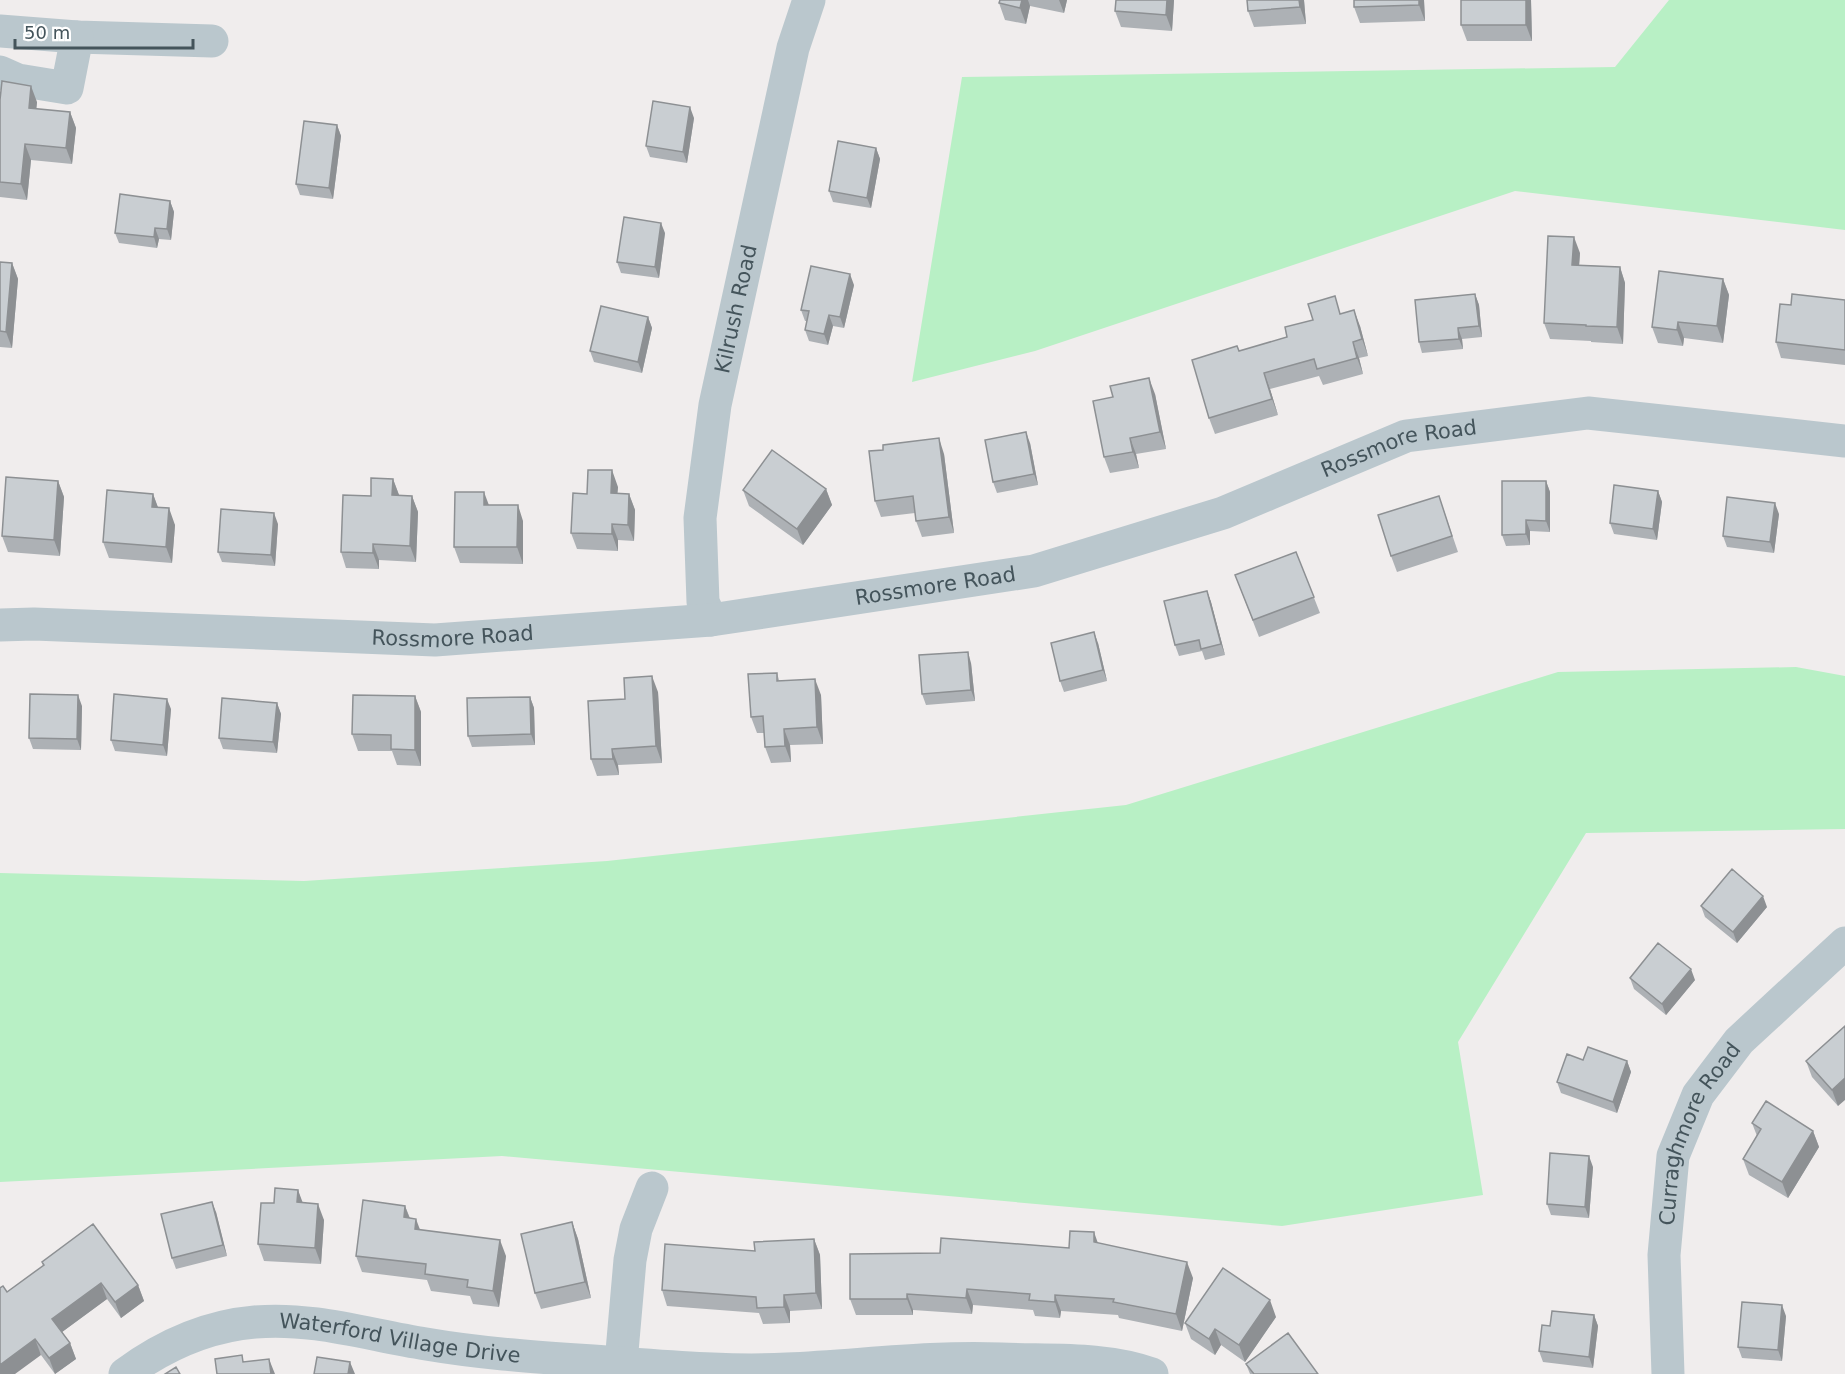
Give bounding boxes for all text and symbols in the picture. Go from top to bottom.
scale bar [15,12,194,50]
text: 50 m [24,22,70,43]
street label: Kilrush Road [710,242,762,376]
street label: Rossmore Road [1317,415,1478,482]
street label: Rossmore Road [853,562,1017,610]
street label: Rossmore Road [371,621,534,652]
street label: Curraghmore Road [1655,1038,1745,1226]
street label: Waterford Village Drive [279,1309,522,1368]

